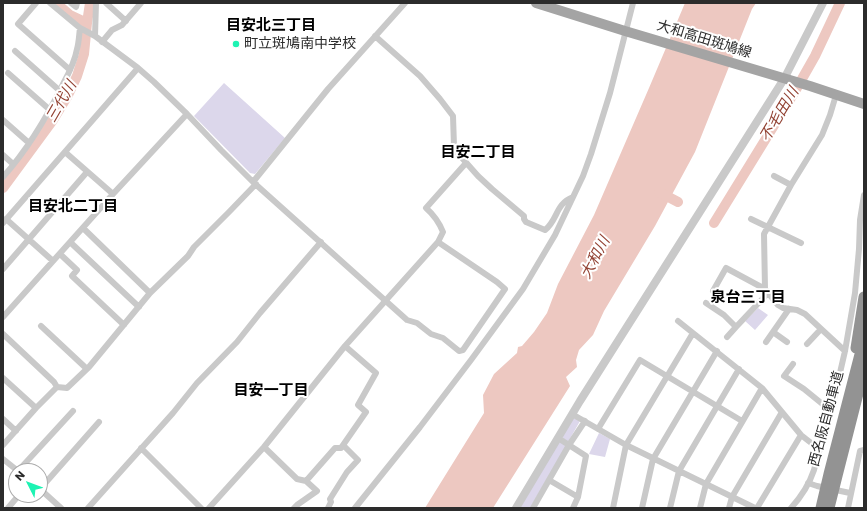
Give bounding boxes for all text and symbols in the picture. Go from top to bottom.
district label: 目安北三丁目 [226,17,316,35]
street label: 大和高田斑鳩線 [655,18,753,62]
place label: 町立斑鳩南中学校 [244,36,356,52]
marker: 町立斑鳩南中学校 [231,39,241,49]
water label: 三代川 [43,78,81,126]
water label: 不毛田川 [757,85,803,145]
district label: 目安二丁目 [441,144,515,162]
district label: 目安北二丁目 [28,198,118,216]
water label: 大和川 [577,234,615,282]
district label: 泉台三丁目 [711,289,785,307]
street label: 西名阪自動車道 [806,369,848,469]
district label: 目安一丁目 [234,382,308,400]
north arrow [8,463,48,503]
text: N [11,467,29,484]

